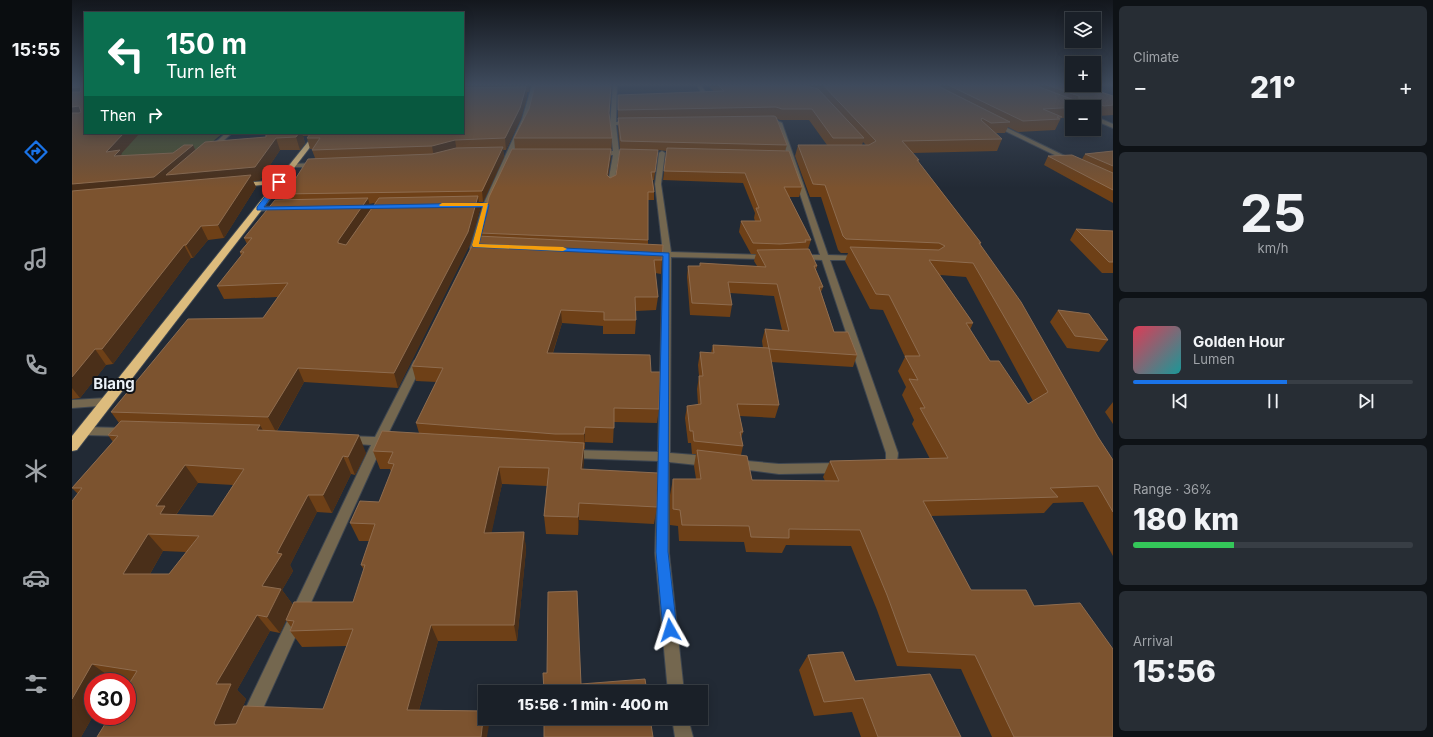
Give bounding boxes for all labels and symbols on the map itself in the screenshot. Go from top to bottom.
pin [262,165,296,199]
district label: Blang [93,374,135,393]
position arrow [649,609,691,651]
speed limit sign: 30 [84,673,136,725]

